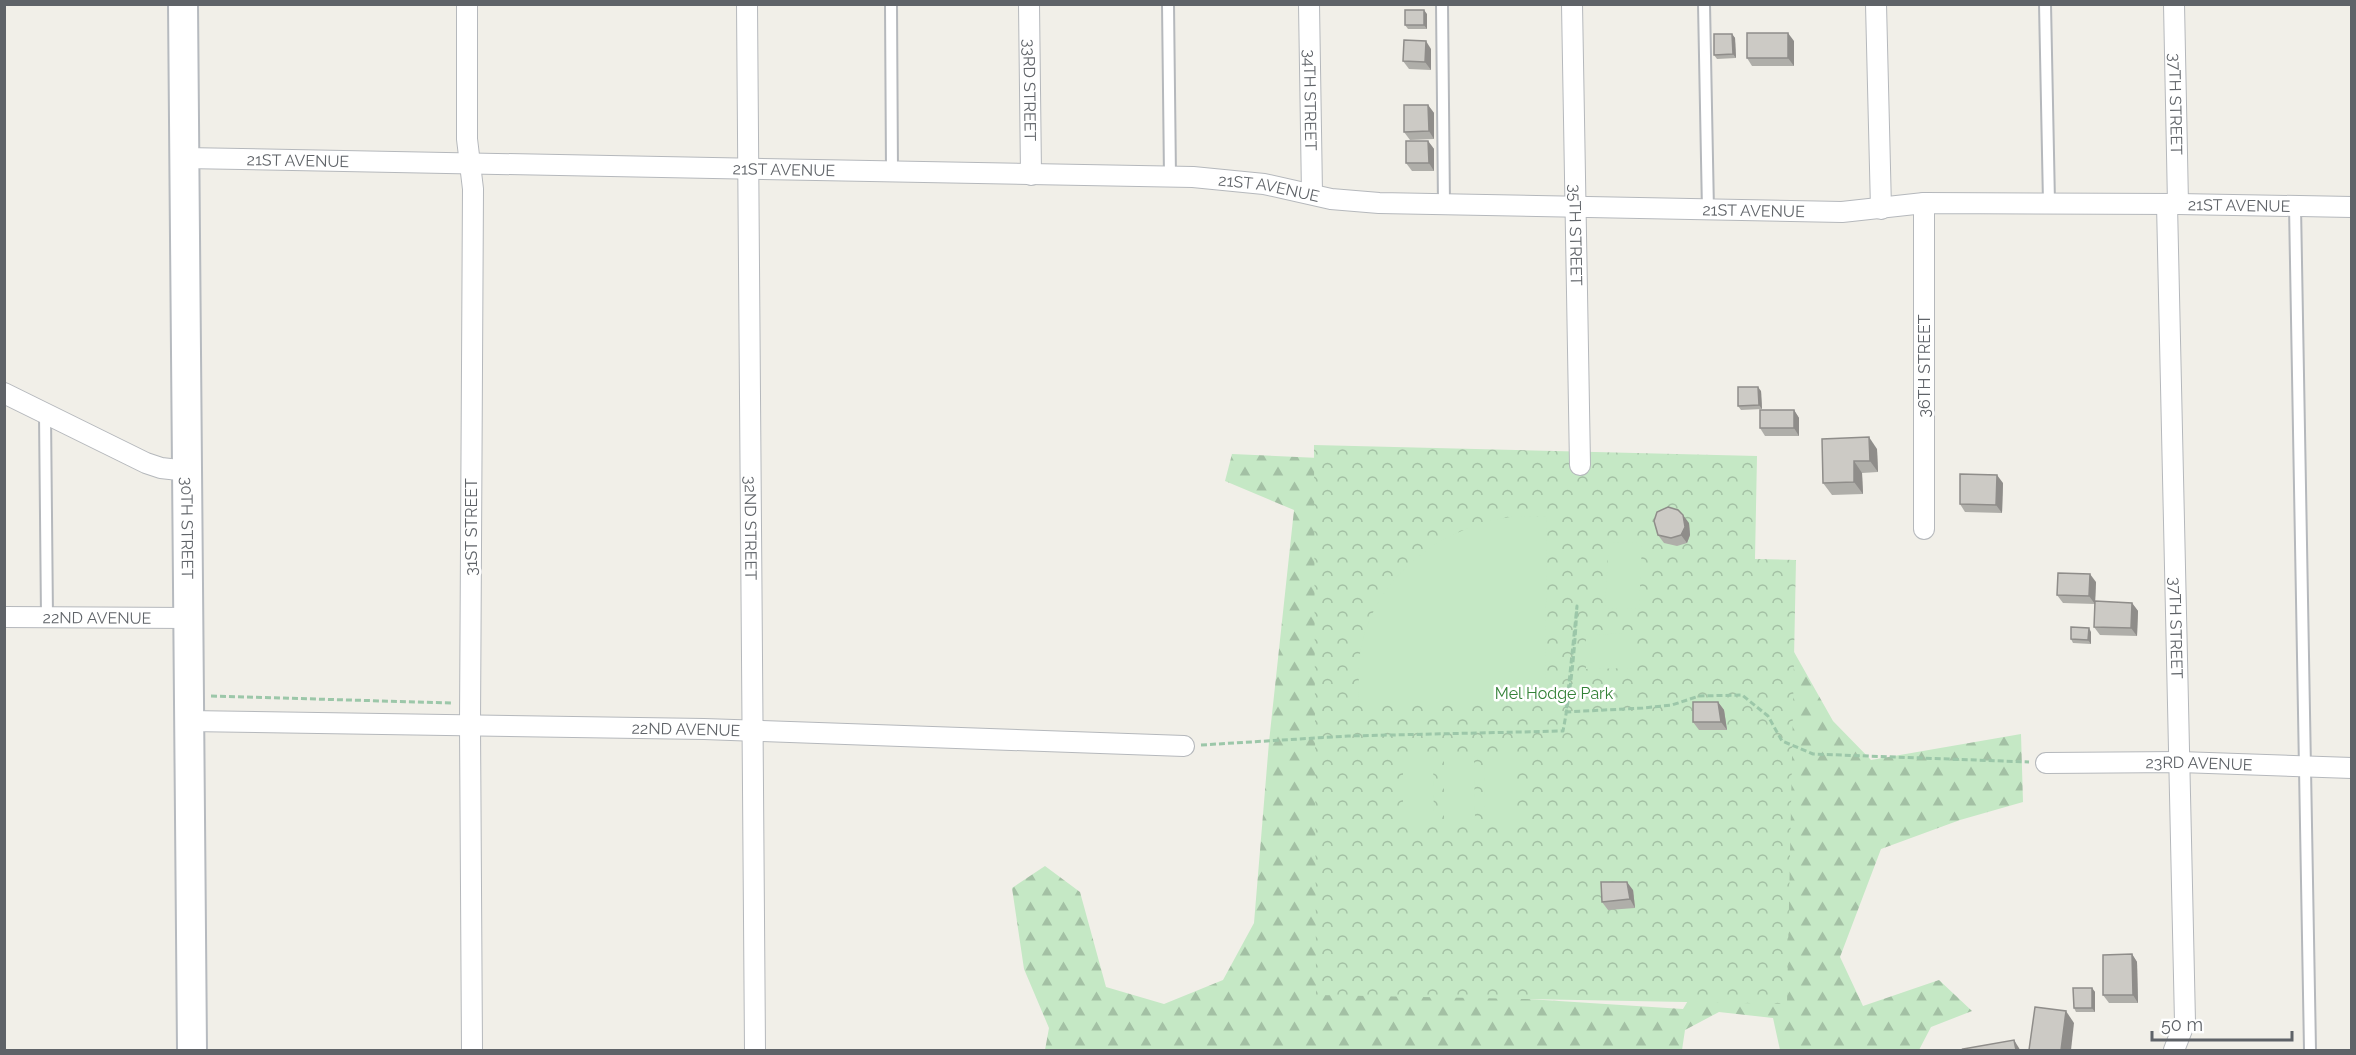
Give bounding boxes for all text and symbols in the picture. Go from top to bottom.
street label: 33RD STREET [1020,39,1040,141]
street label: 34TH STREET [1300,49,1321,151]
street label: 37TH STREET [2165,53,2187,155]
street label: 21ST AVENUE [247,150,350,171]
street label: 21ST AVENUE [732,159,836,180]
street label: 21ST AVENUE [1218,170,1322,206]
street label: 35TH STREET [1566,184,1586,286]
street label: 21ST AVENUE [2188,195,2291,215]
street label: 21ST AVENUE [1702,200,1805,221]
street label: 36TH STREET [1915,314,1934,417]
street label: 32ND STREET [741,476,761,580]
street label: 30TH STREET [178,477,197,579]
street label: 31ST STREET [462,478,481,576]
street label: 37TH STREET [2166,577,2187,679]
street label: 22ND AVENUE [43,608,152,627]
park label: Mel Hodge Park [1495,684,1614,703]
street label: 22ND AVENUE [631,718,741,740]
street label: 23RD AVENUE [2145,752,2253,774]
scale bar [2152,1004,2292,1042]
text: 50 m [2161,1014,2203,1035]

